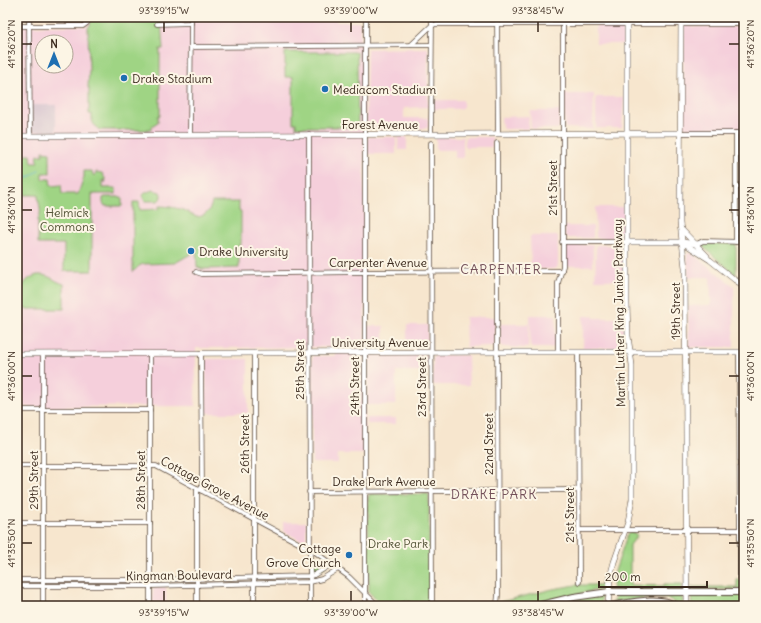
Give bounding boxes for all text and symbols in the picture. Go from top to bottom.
text: 93°39'15"W [139,4,189,17]
text: 93°39'00"W [324,4,378,17]
text: 93°38'45"W [512,4,564,17]
text: 41°36'20"N [5,20,18,68]
text: 41°36'20"N [744,20,757,68]
north arrow [34,34,74,74]
text: N [50,37,58,51]
place label: Drake Stadium [132,71,213,86]
marker: Drake Stadium [119,73,129,83]
place label: Mediacom Stadium [333,82,437,97]
marker: Mediacom Stadium [320,84,330,94]
street label: Forest Avenue [342,117,418,132]
street label: 21st Street [545,160,560,216]
text: 41°36'10"N [5,186,18,234]
text: 41°36'10"N [744,186,757,234]
park label: Helmick Commons [40,205,94,234]
street label: Martin Luther King Junior Parkway [610,219,628,407]
place label: Drake University [199,244,288,259]
marker: Drake University [186,246,196,256]
street label: Carpenter Avenue [329,255,427,270]
district label: CARPENTER [460,261,542,278]
street label: 19th Street [668,282,683,340]
street label: University Avenue [332,335,429,350]
street label: 25th Street [292,340,307,400]
text: 41°36'00"N [5,351,18,401]
text: 41°36'00"N [744,351,757,401]
street label: 24th Street [347,356,362,416]
street label: 23rd Street [414,357,429,417]
street label: 22nd Street [481,413,496,475]
street label: 26th Street [237,414,252,474]
street label: 29th Street [26,450,41,510]
street label: 28th Street [133,450,148,510]
street label: Cottage Grove Avenue [158,453,272,523]
street label: Drake Park Avenue [332,474,436,489]
district label: DRAKE PARK [451,486,537,503]
street label: 21st Street [562,487,577,543]
text: 41°35'50"N [5,519,18,567]
text: 41°35'50"N [744,519,757,567]
park label: Drake Park [368,536,428,551]
place label: Cottage Grove Church [266,541,341,570]
marker: Cottage Grove Church [344,550,354,560]
scale bar [599,563,707,589]
street label: Kingman Boulevard [126,567,232,583]
text: 200 m [605,569,641,584]
text: 93°39'15"W [139,606,189,619]
text: 93°39'00"W [324,606,378,619]
text: 93°38'45"W [512,606,564,619]

